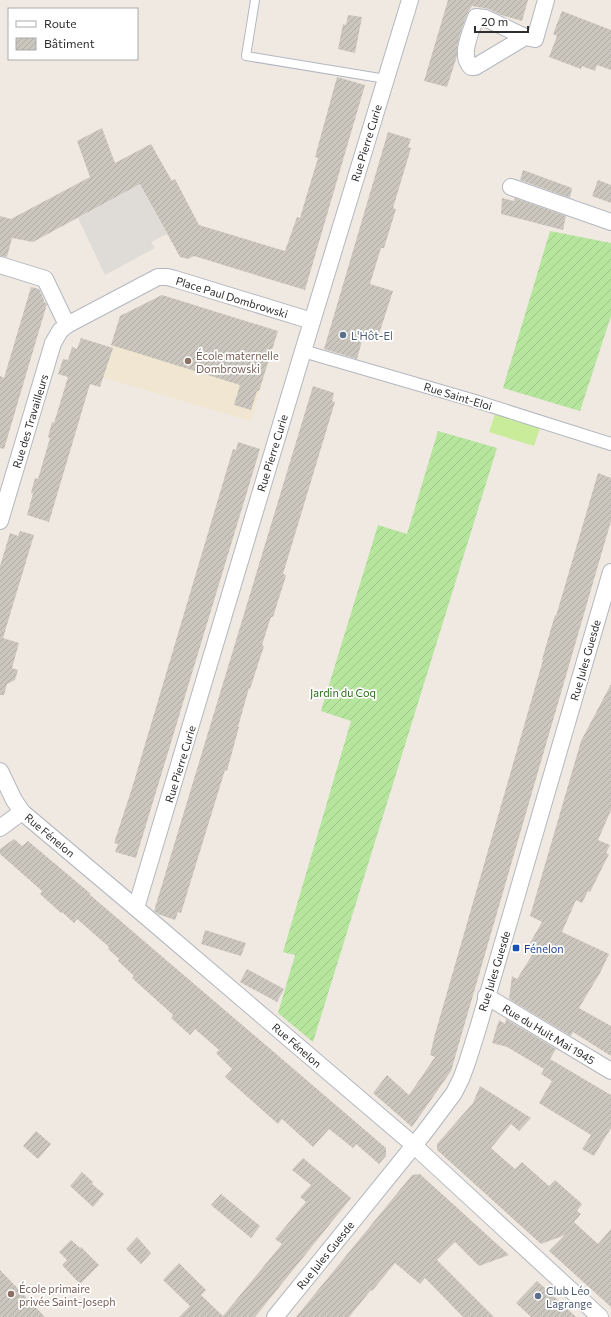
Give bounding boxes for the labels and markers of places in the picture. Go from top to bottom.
place label: L'Hôt-El [351,329,393,342]
marker: L'Hôt-El [338,330,348,340]
place label: École maternelle Dombrowski [196,348,279,375]
marker: École maternelle Dombrowski [183,356,193,366]
place label: Fénelon [524,942,564,955]
marker: Fénelon [511,943,521,953]
place label: École primaire privée Saint-Joseph [19,1281,116,1309]
place label: Club Léo Lagrange [546,1284,592,1310]
marker: École primaire privée Saint-Joseph [6,1289,16,1299]
marker: Club Léo Lagrange [533,1291,543,1301]

